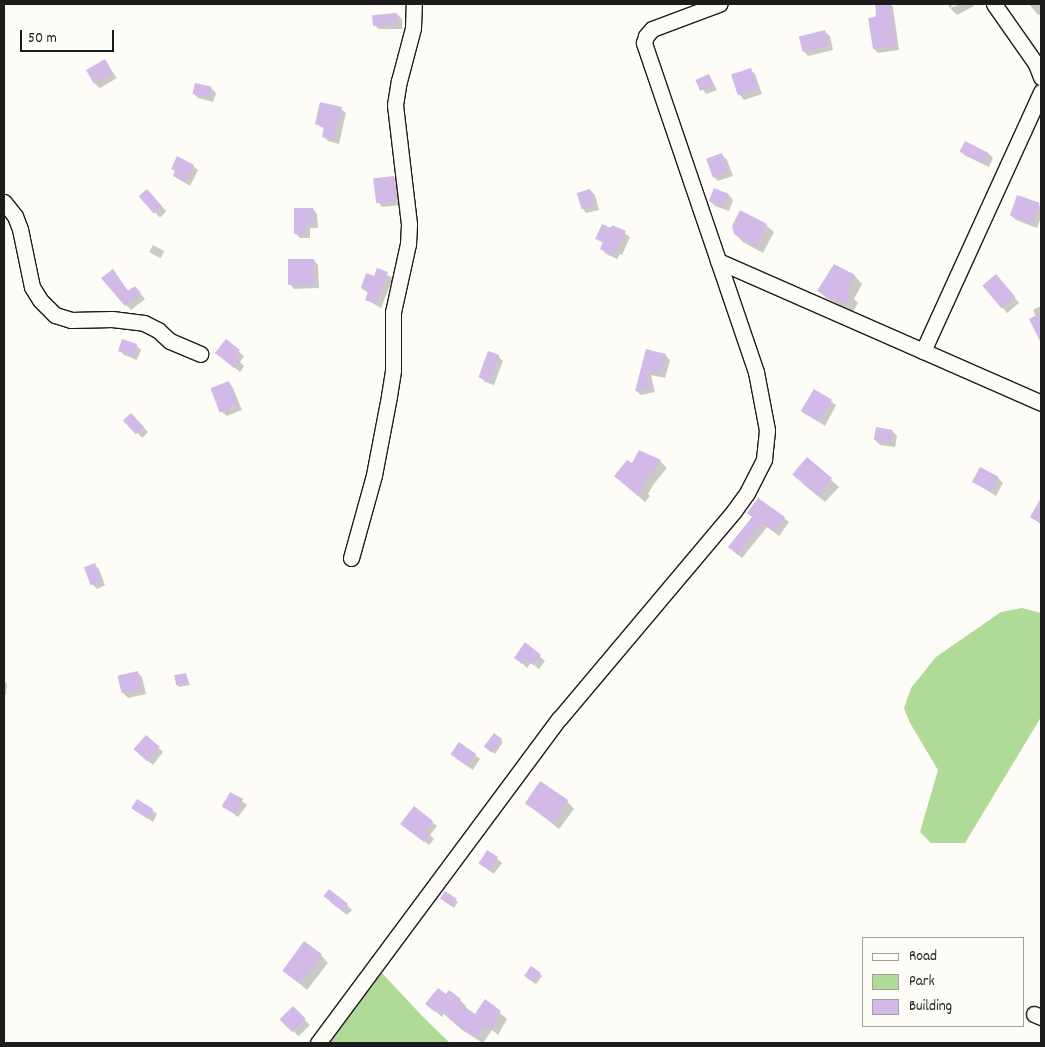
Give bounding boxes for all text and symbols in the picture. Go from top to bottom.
scale bar [22,20,116,52]
text: 50 m [28,28,57,50]
legend [862,937,1025,1027]
text: Road [909,946,937,968]
text: Park [909,971,935,993]
text: Building [909,996,952,1018]

